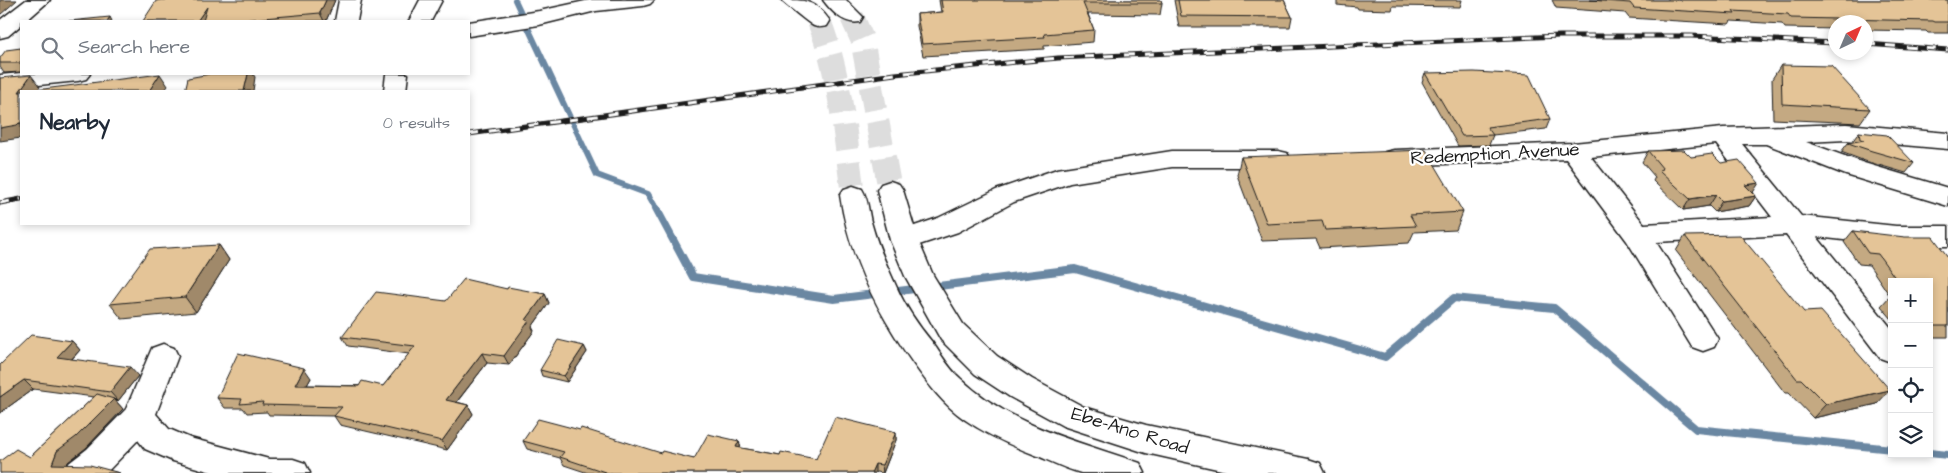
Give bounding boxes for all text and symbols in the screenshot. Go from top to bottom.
north arrow [1828,15,1873,60]
search box [20,20,470,75]
icon: search [38,34,66,62]
text: Search here [78,34,190,61]
text: Nearby [40,108,110,137]
text: 0 results [383,112,450,134]
street label: Redemption Avenue [1410,136,1580,172]
map controls [1888,278,1933,458]
button: + [1888,278,1933,323]
button: − [1888,323,1933,368]
button: locate [1888,368,1933,413]
street label: Ebe-Ano Road [1068,400,1192,462]
button: layers [1888,413,1933,458]

